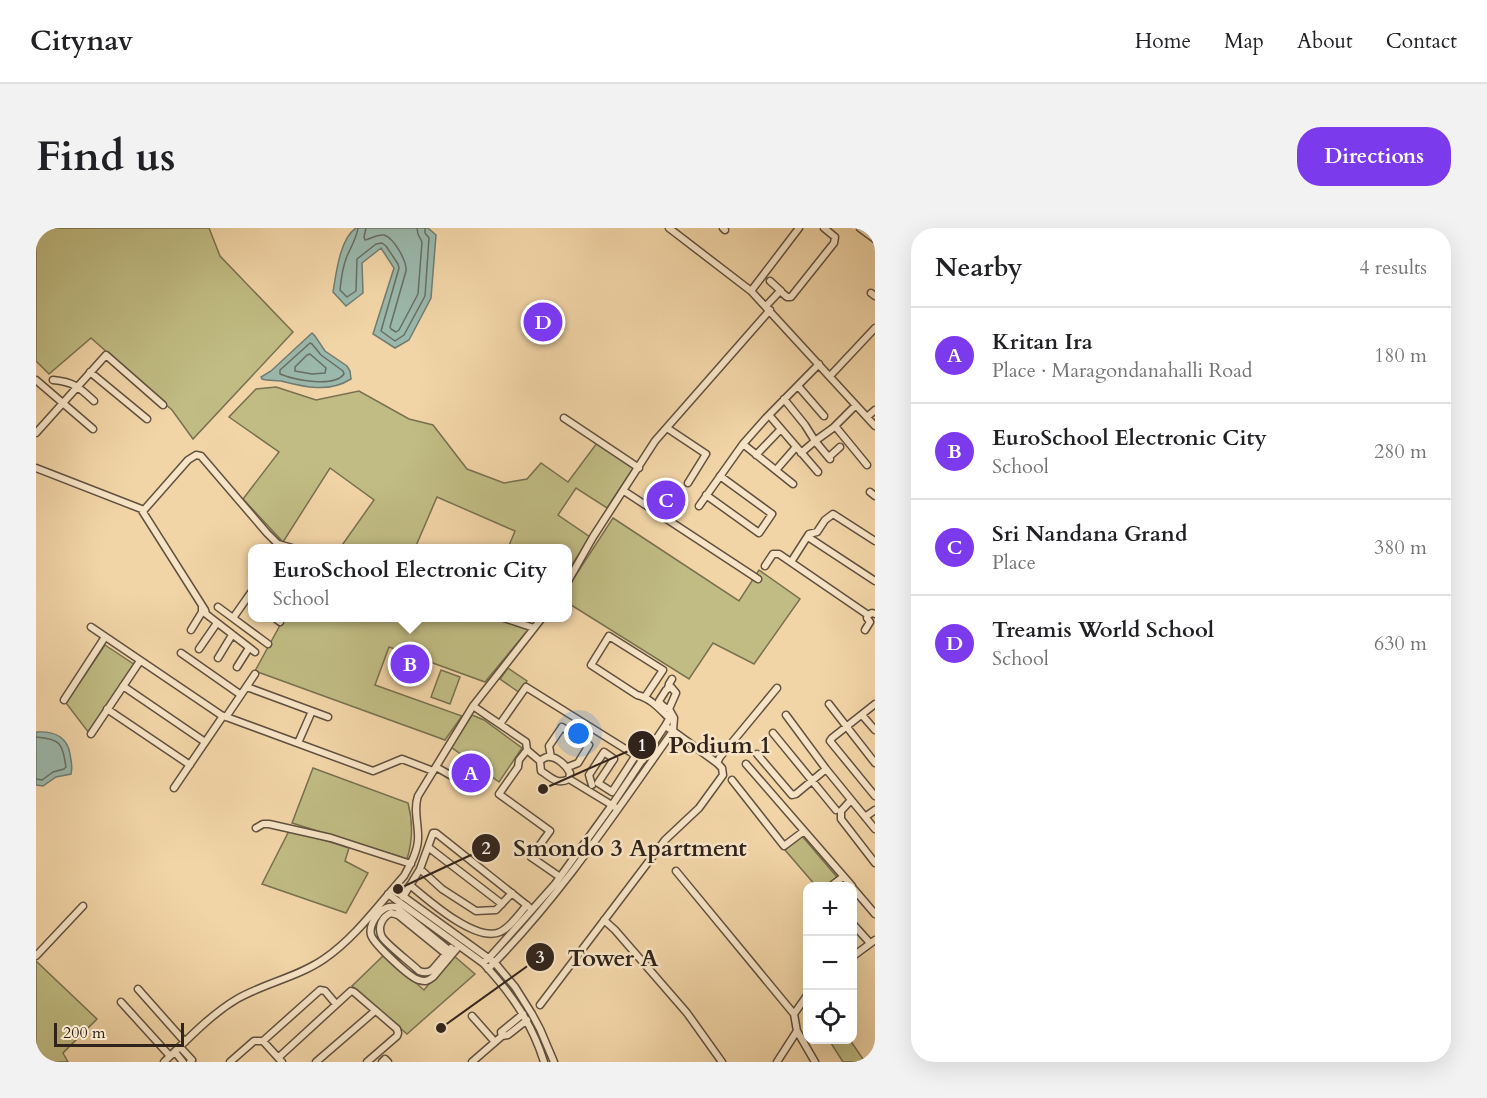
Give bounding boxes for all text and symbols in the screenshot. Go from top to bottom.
text: Citynav [30,22,133,60]
text: Home [1135,27,1191,56]
text: Map [1224,27,1264,56]
text: About [1297,27,1353,56]
text: Contact [1386,27,1457,56]
button: Directions [1297,127,1451,186]
text: Find us [36,128,176,185]
text: Nearby [935,250,1023,285]
text: 4 results [1359,254,1427,281]
pin: D [524,300,562,344]
text: Kritan Ira [992,327,1093,357]
text: A [947,342,962,369]
text: 180 m [1374,342,1427,369]
text: Place · Maragondanahalli Road [992,357,1252,384]
text: EuroSchool Electronic City [992,423,1267,453]
text: B [947,438,962,465]
text: 280 m [1374,438,1427,465]
text: School [992,453,1049,480]
pin: C [646,478,686,522]
text: Sri Nandana Grand [992,519,1188,549]
text: C [947,534,962,561]
text: 380 m [1374,534,1427,561]
popup [248,544,572,622]
text: Place [992,549,1036,576]
text: EuroSchool Electronic City [273,555,547,585]
text: School [273,585,329,612]
text: Treamis World School [992,615,1214,645]
text: D [946,630,963,657]
text: 630 m [1374,630,1427,657]
pin: B [390,642,430,686]
text: School [992,645,1049,672]
your location [564,719,593,748]
callout: Podium 1 [627,724,784,766]
text: Podium 1 [669,729,771,762]
text: 1 [637,733,647,758]
pin: A [452,750,490,796]
callout: Smondo 3 Apartment [471,827,758,869]
text: Smondo 3 Apartment [513,832,747,865]
text: 2 [481,836,491,861]
map controls [803,882,857,1044]
button: + [803,882,857,936]
callout: Tower A [525,936,670,978]
button: − [803,936,857,990]
text: Tower A [567,942,659,975]
text: 3 [535,945,545,970]
button: locate [803,990,857,1044]
scale bar [54,1020,184,1048]
text: 200 m [63,1022,105,1044]

